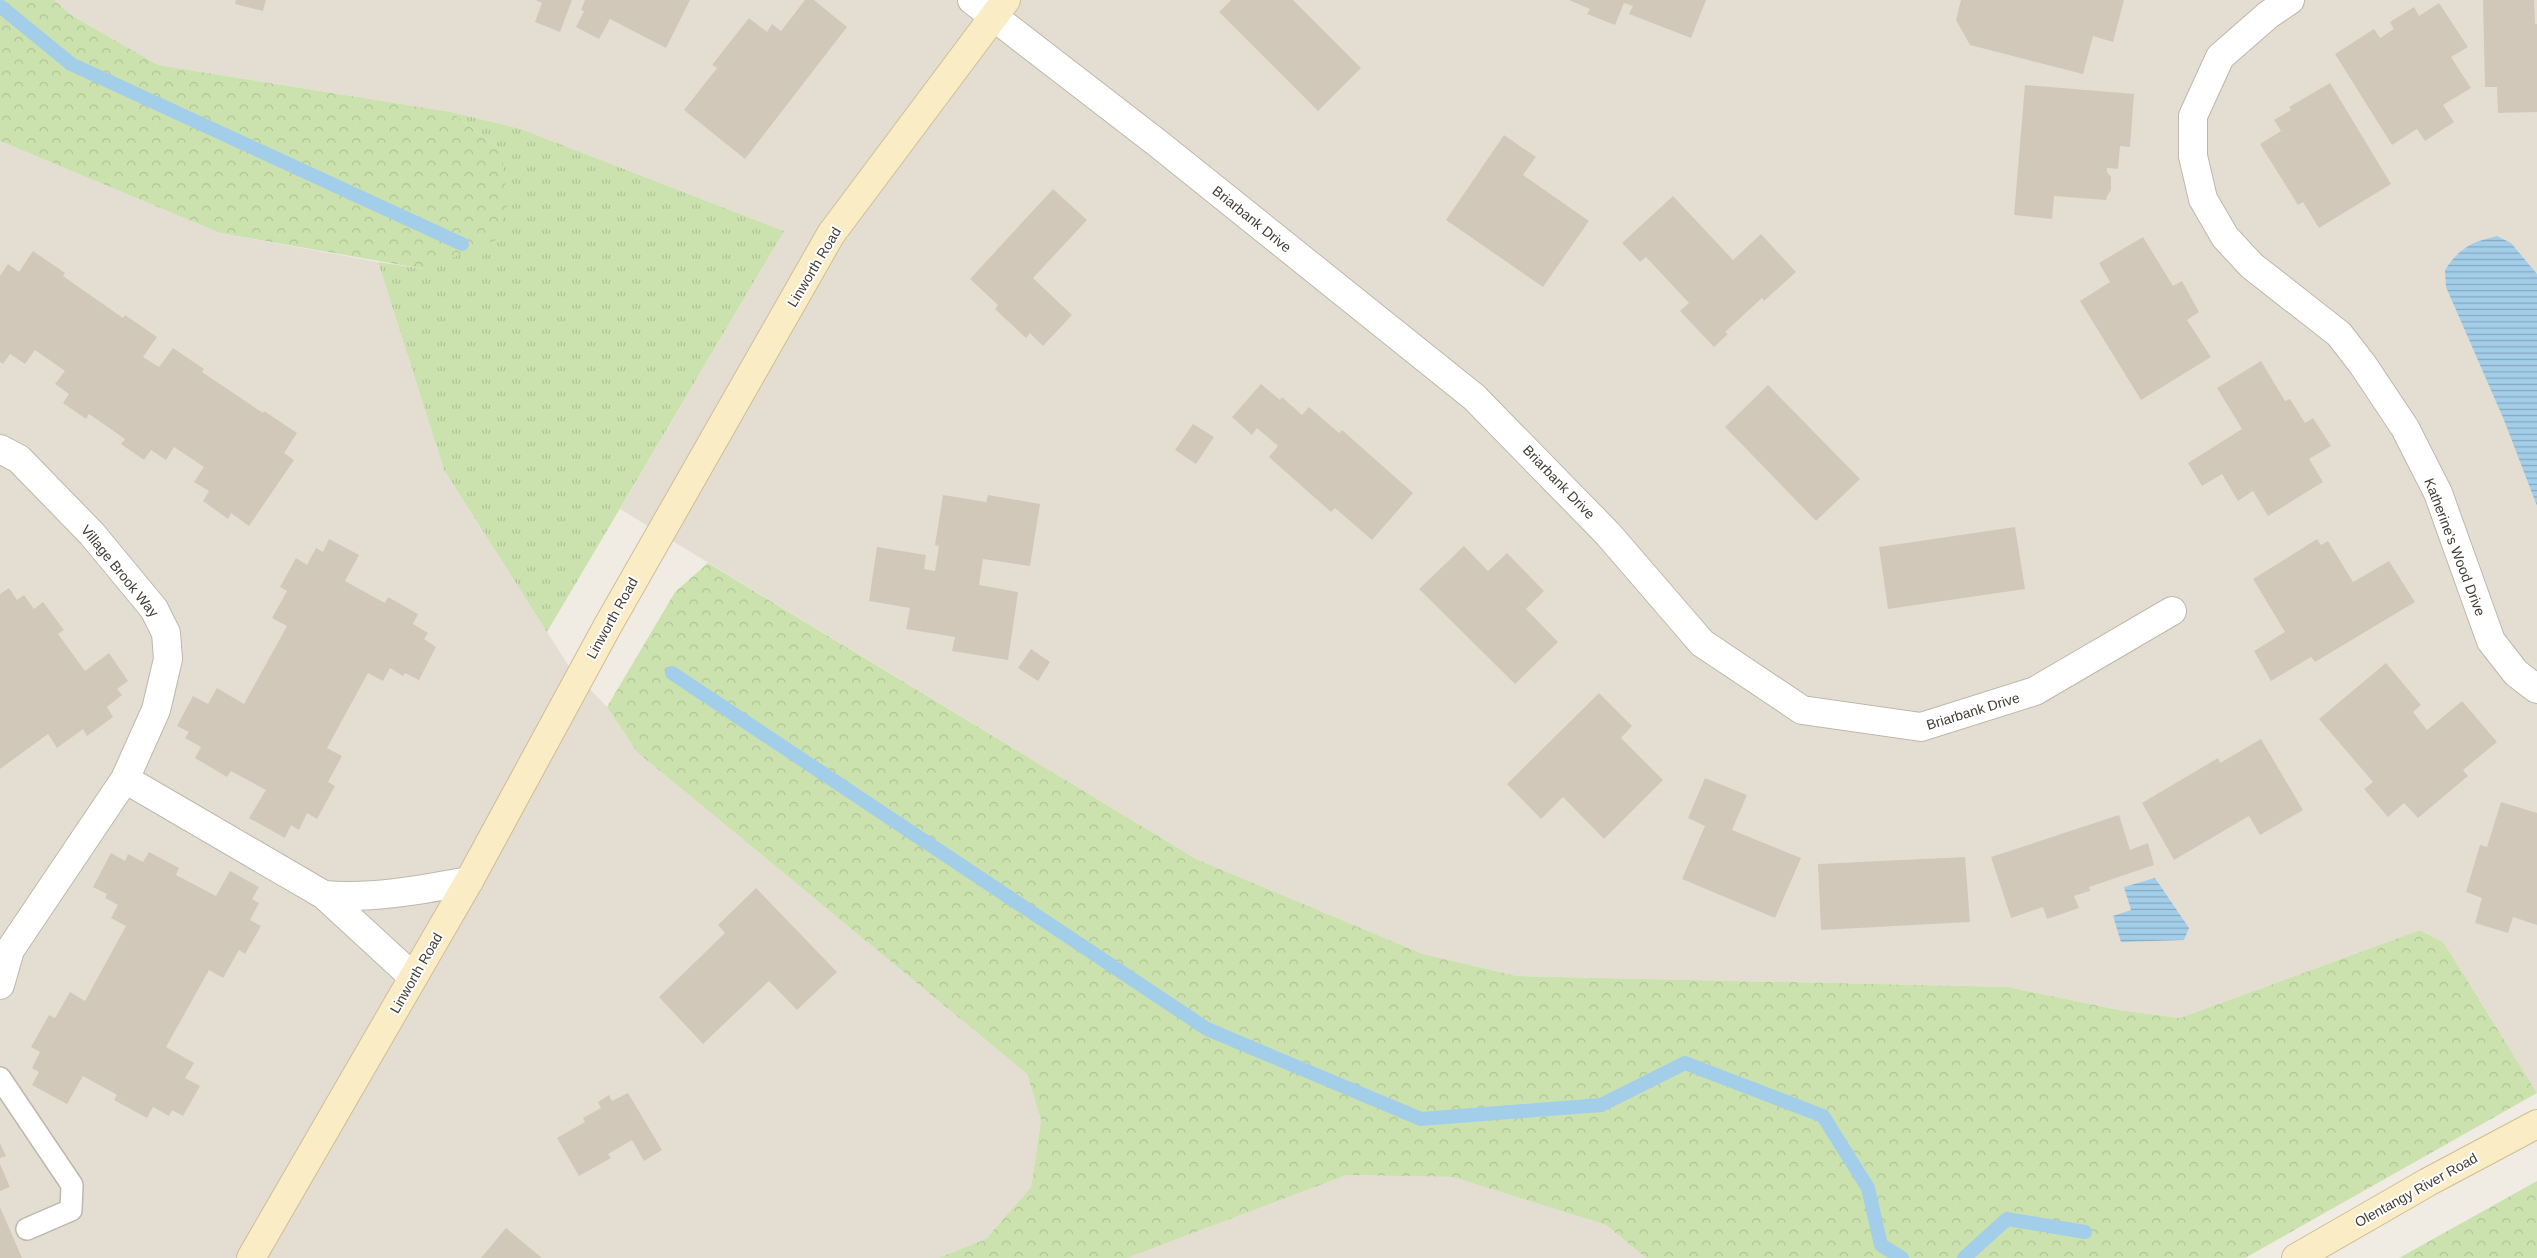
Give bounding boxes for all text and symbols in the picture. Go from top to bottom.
street label: Briarbank Drive [1209,182,1295,256]
street label: Linworth Road [784,224,844,310]
street label: Briarbank Drive [1520,442,1598,522]
street label: Katherine's Wood Drive [2421,476,2489,618]
street label: Village Brook Way [78,522,162,620]
street label: Linworth Road [583,575,641,661]
street label: Briarbank Drive [1925,689,2022,733]
street label: Linworth Road [387,930,445,1016]
street label: Olentangy River Road [2352,1150,2480,1230]

